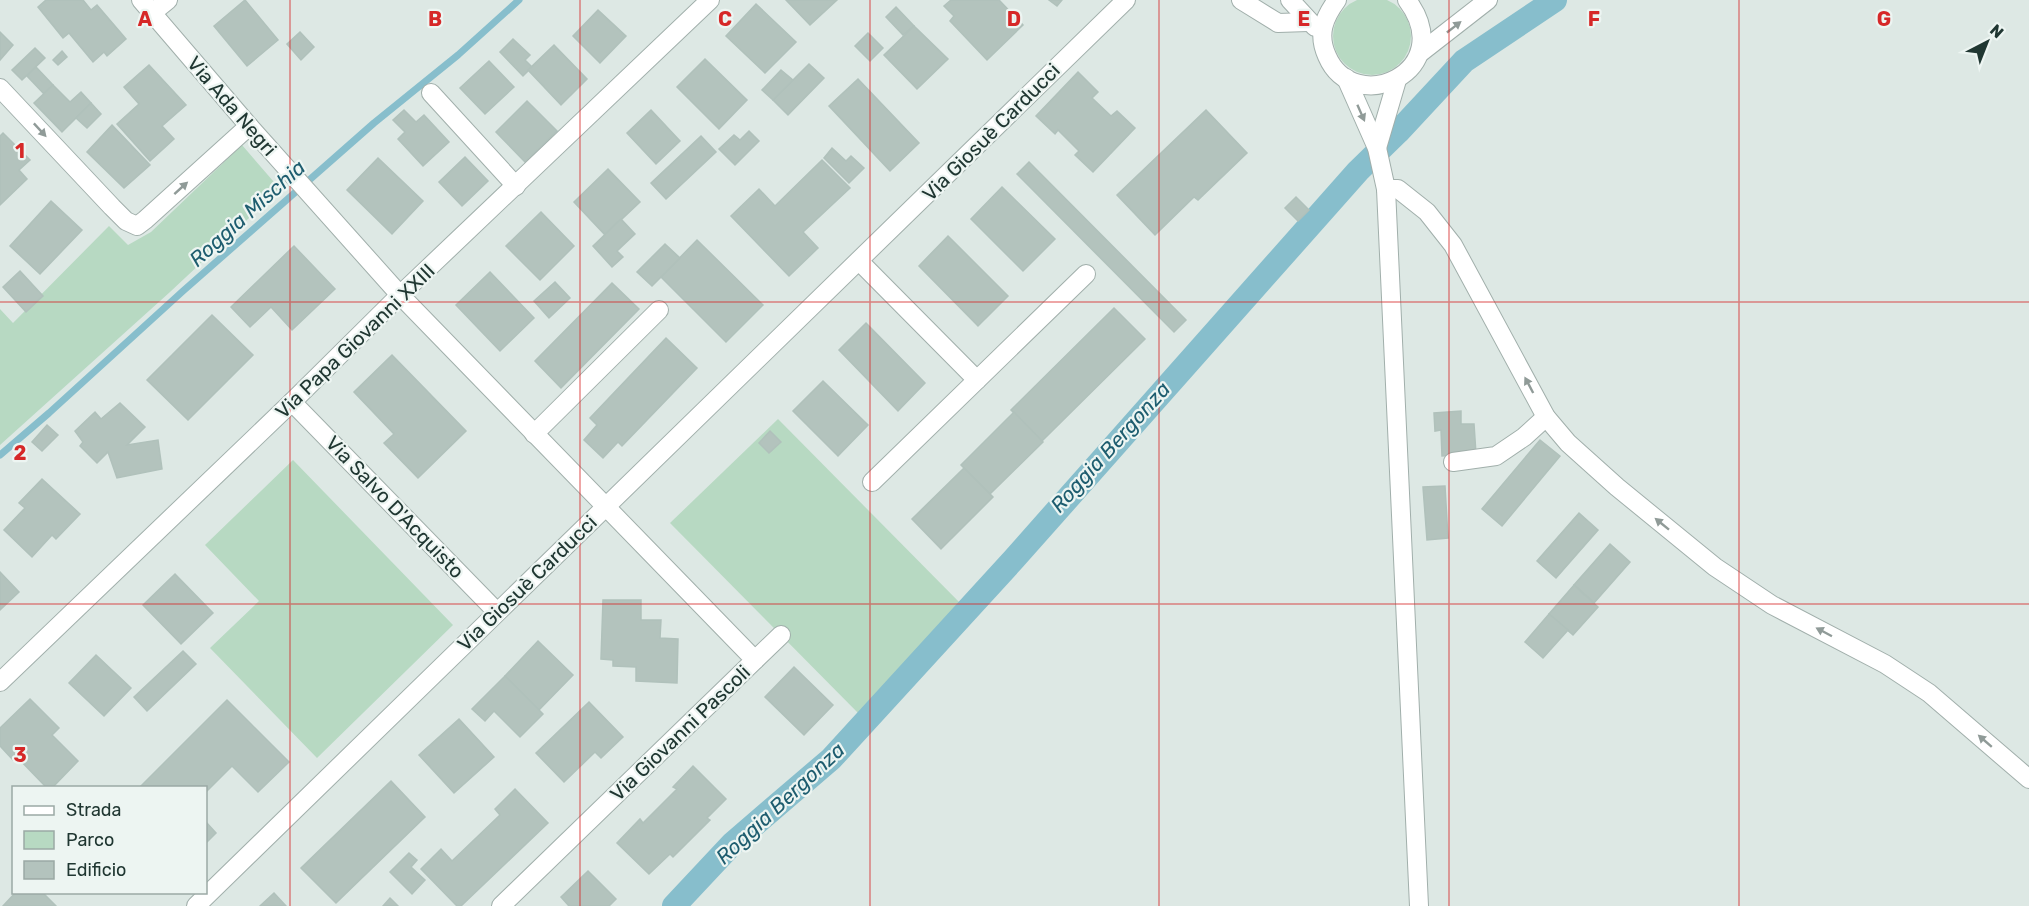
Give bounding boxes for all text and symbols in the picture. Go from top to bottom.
text: A [138,7,153,31]
text: B [428,7,442,31]
text: C [718,7,732,31]
text: D [1007,7,1021,31]
text: E [1298,7,1310,31]
text: F [1588,7,1600,31]
text: G [1877,7,1891,31]
north arrow [1957,12,2017,72]
one-way arrow [1446,20,1462,33]
text: N [1986,20,2007,42]
street label: Via Ada Negri [182,51,282,161]
street label: Via Giosuè Carducci [917,58,1065,206]
one-way arrow [1357,104,1367,122]
one-way arrow [33,123,47,138]
text: 1 [15,139,25,163]
water label: Roggia Mischia [184,154,310,272]
one-way arrow [174,181,188,195]
street label: Via Papa Giovanni XXIII [270,259,440,423]
one-way arrow [1524,376,1534,393]
water label: Roggia Bergonza [1045,377,1175,517]
street label: Via Salvo D'Acquisto [321,431,469,583]
text: 2 [14,441,27,465]
street label: Via Giosuè Carducci [452,510,602,656]
one-way arrow [1654,518,1670,531]
one-way arrow [1815,627,1832,637]
street label: Via Giovanni Pascoli [605,660,755,806]
one-way arrow [1978,735,1993,748]
water label: Roggia Bergonza [710,737,850,869]
text: 3 [13,743,27,767]
legend [12,786,207,894]
text: Strada [66,799,122,821]
text: Parco [66,829,114,851]
text: Edificio [66,859,126,881]

